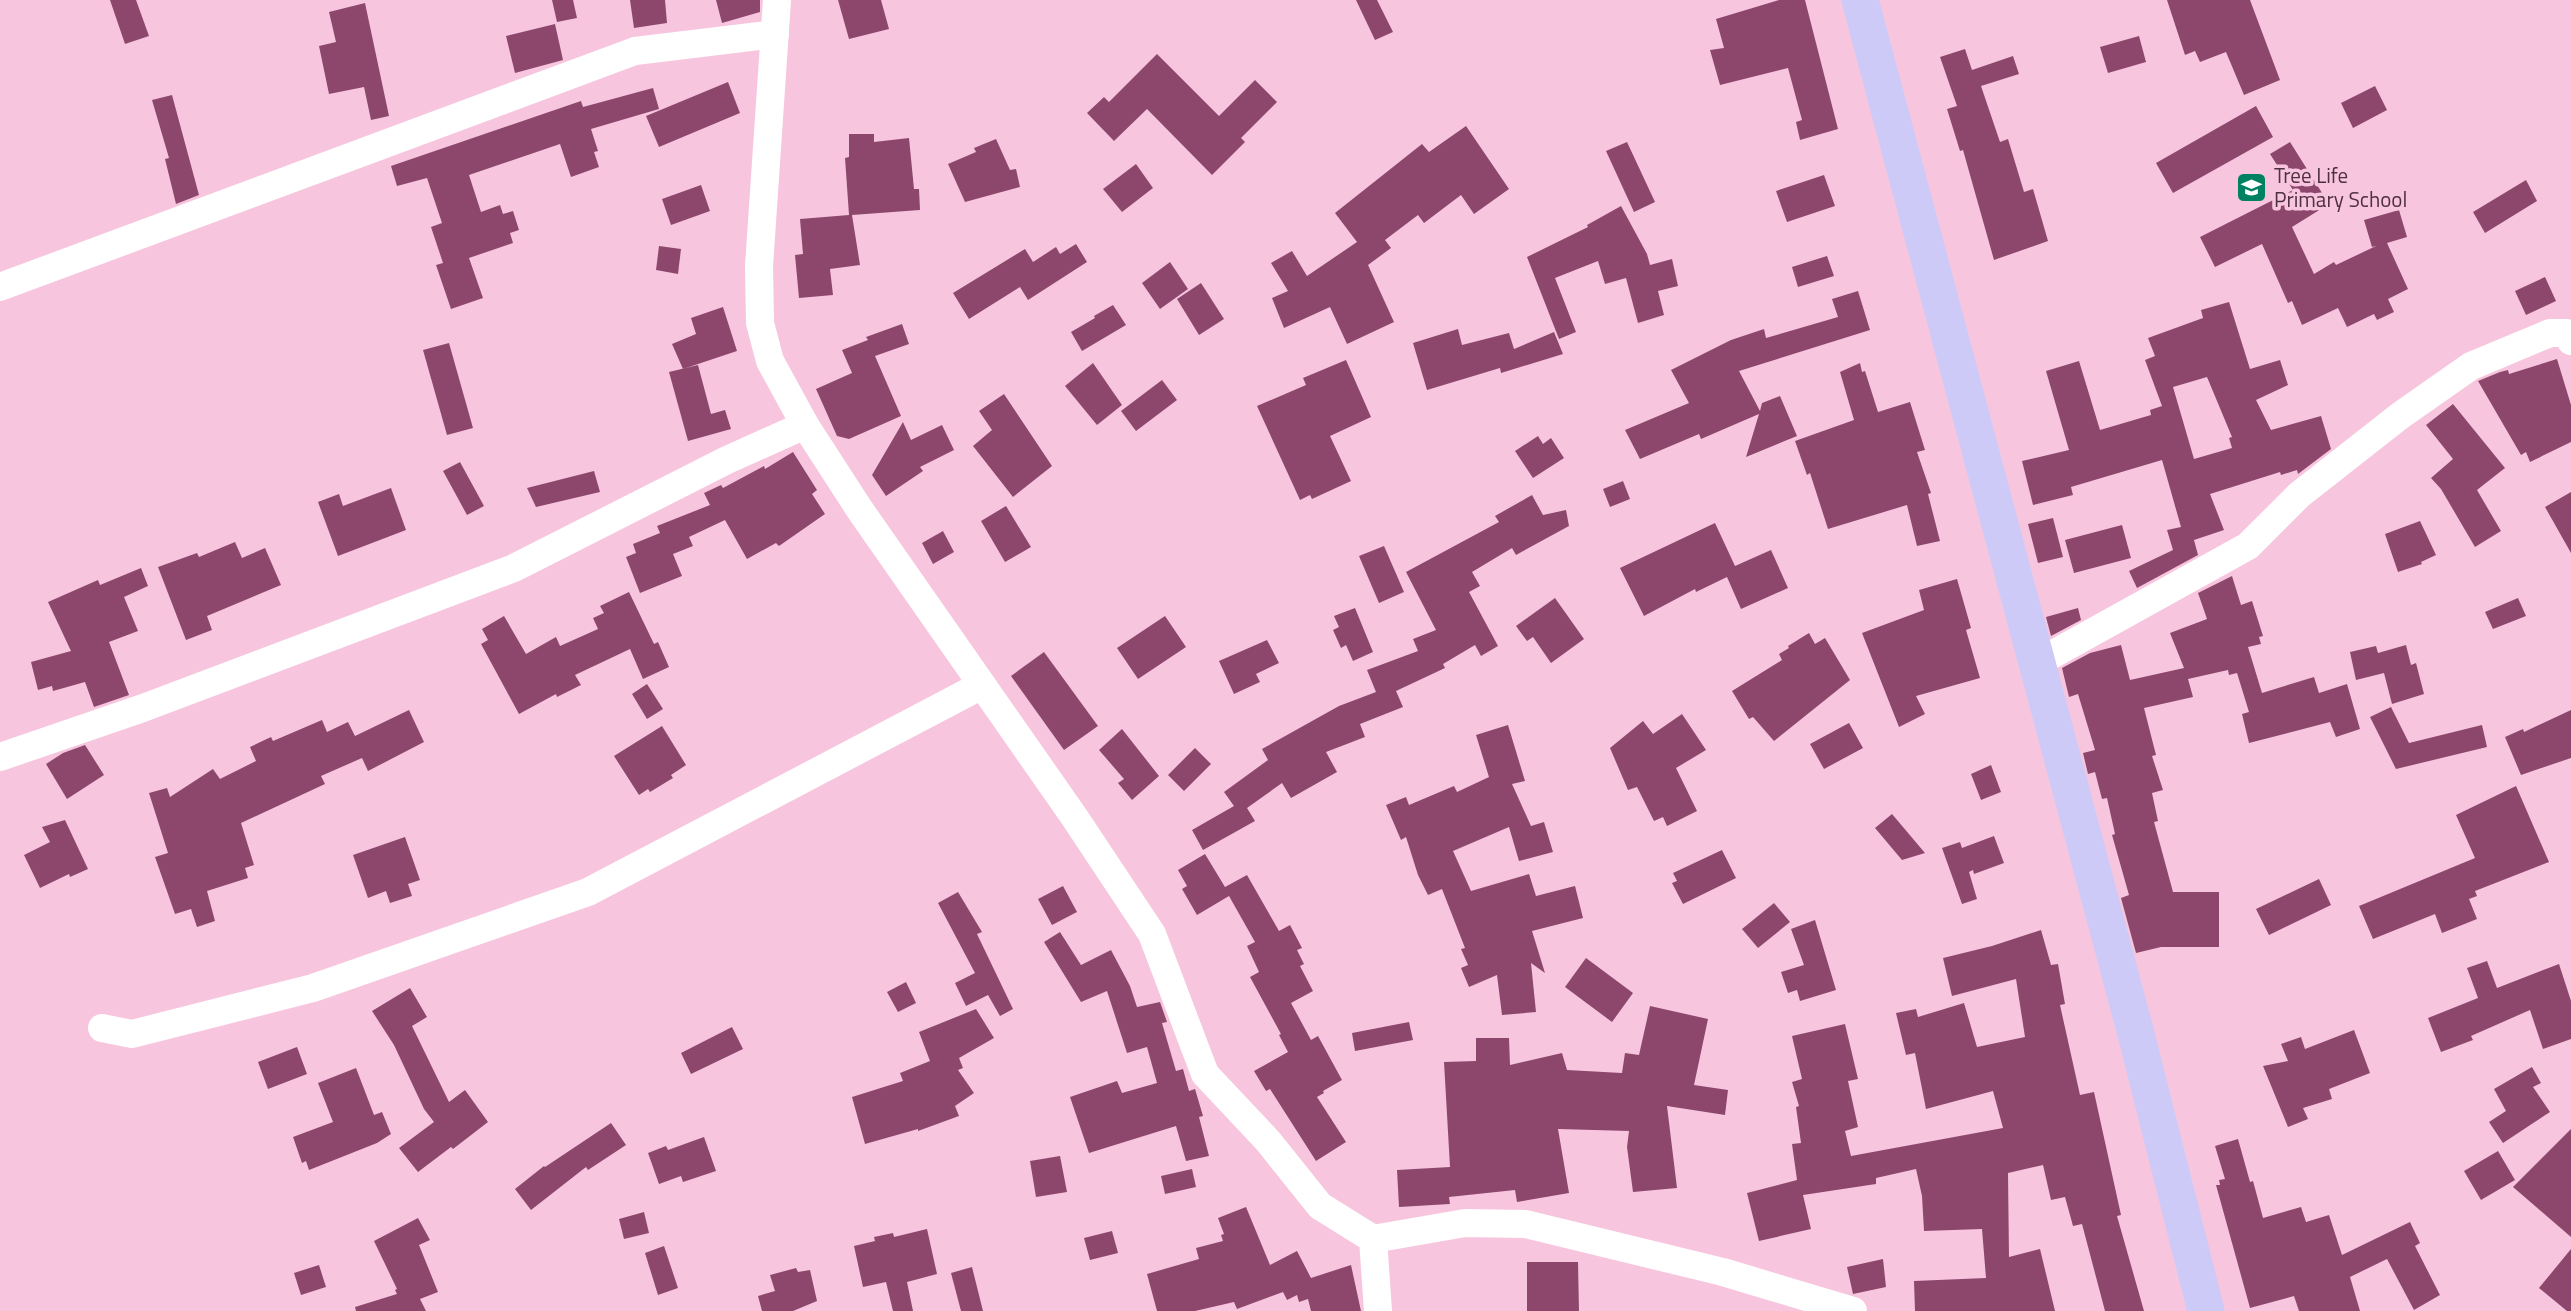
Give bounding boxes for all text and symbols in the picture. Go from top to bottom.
place label: Tree Life Primary School [2274,159,2407,215]
school or university icon: Tree Life Primary School [2234,170,2268,204]

